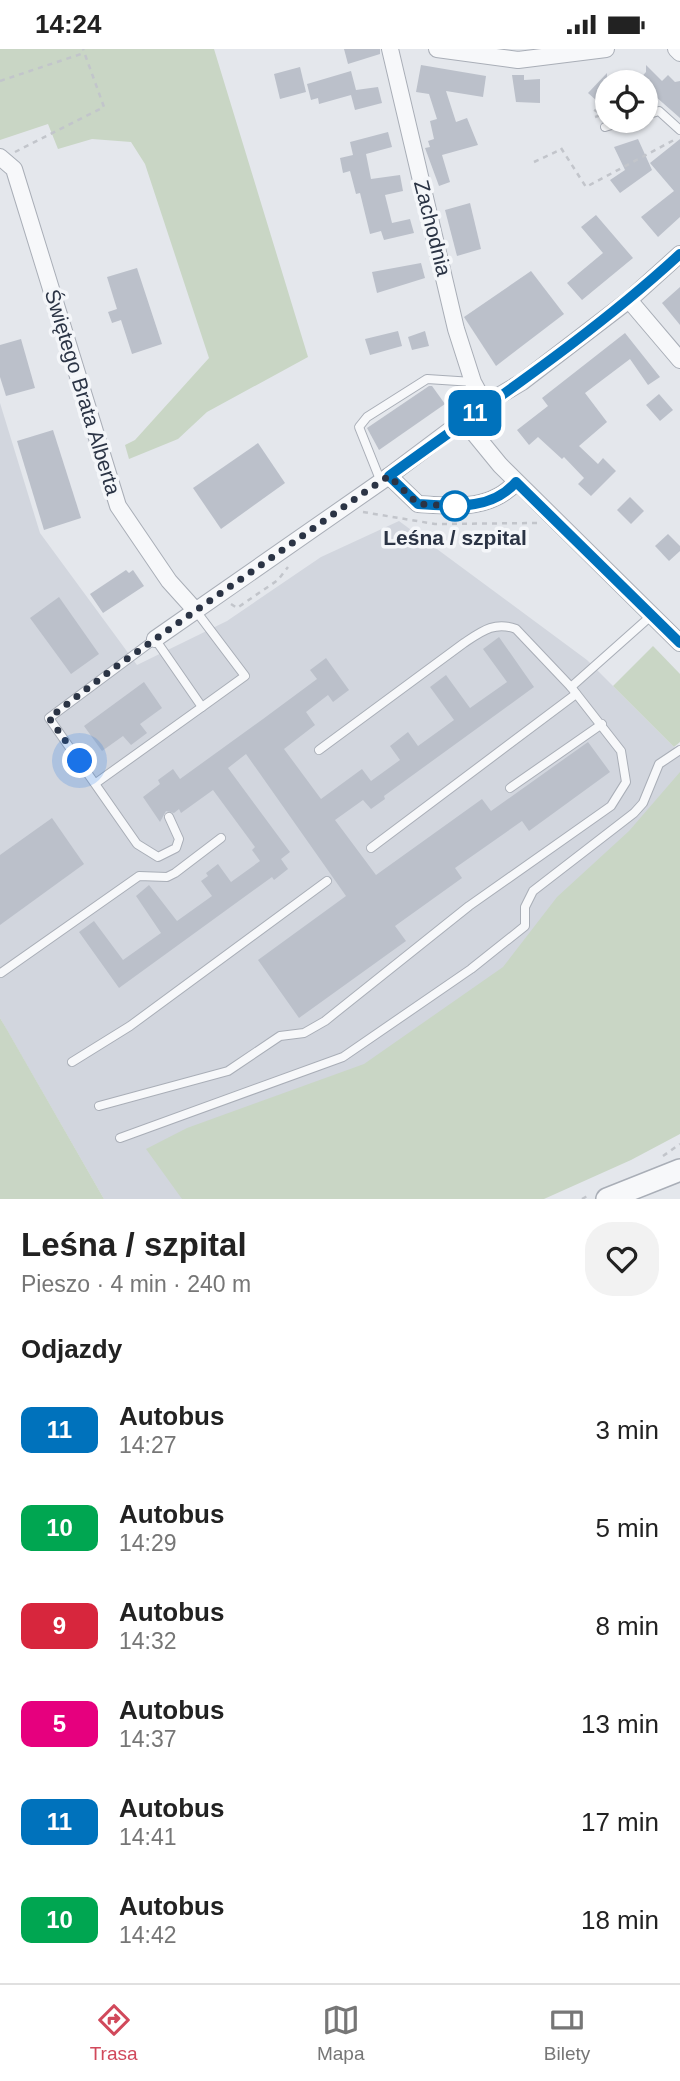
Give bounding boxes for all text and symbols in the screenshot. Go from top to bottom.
text: 14:24 [35,9,102,39]
map controls [595,70,658,133]
button: locate [595,70,658,133]
street label: Zachodnia [410,178,456,279]
street label: Świętego Brata Alberta [41,286,125,498]
line badge: 11 [444,390,506,436]
text: 11 [462,399,488,426]
marker: Leśna / szpital [440,491,470,521]
place label: Leśna / szpital [383,526,527,549]
your location [62,743,97,778]
button: heart [585,1222,659,1296]
text: Leśna / szpital [21,1226,247,1263]
text: Pieszo · 4 min · 240 m [21,1271,251,1297]
text: Odjazdy [21,1334,122,1364]
text: Autobus [119,1401,224,1431]
text: 3 min [595,1415,659,1445]
text: 11 [47,1416,72,1443]
text: 14:27 [119,1432,177,1458]
text: Autobus [119,1499,224,1529]
text: 5 min [595,1513,659,1543]
text: 10 [46,1514,73,1541]
text: 14:29 [119,1530,177,1556]
text: Autobus [119,1597,224,1627]
text: 8 min [595,1611,659,1641]
text: 9 [53,1612,66,1639]
text: 14:32 [119,1628,177,1654]
text: Autobus [119,1695,224,1725]
text: 13 min [581,1709,659,1739]
text: 5 [53,1710,66,1737]
text: 14:37 [119,1726,177,1752]
text: Autobus [119,1793,224,1823]
text: 17 min [581,1807,659,1837]
text: 11 [47,1808,72,1835]
text: 14:41 [119,1824,177,1850]
text: Autobus [119,1891,224,1921]
text: 18 min [581,1905,659,1935]
text: 10 [46,1906,73,1933]
text: 14:42 [119,1922,177,1948]
tab: Trasa [90,2001,138,2065]
tab: Mapa [317,2001,364,2065]
tab: Bilety [544,2001,590,2065]

